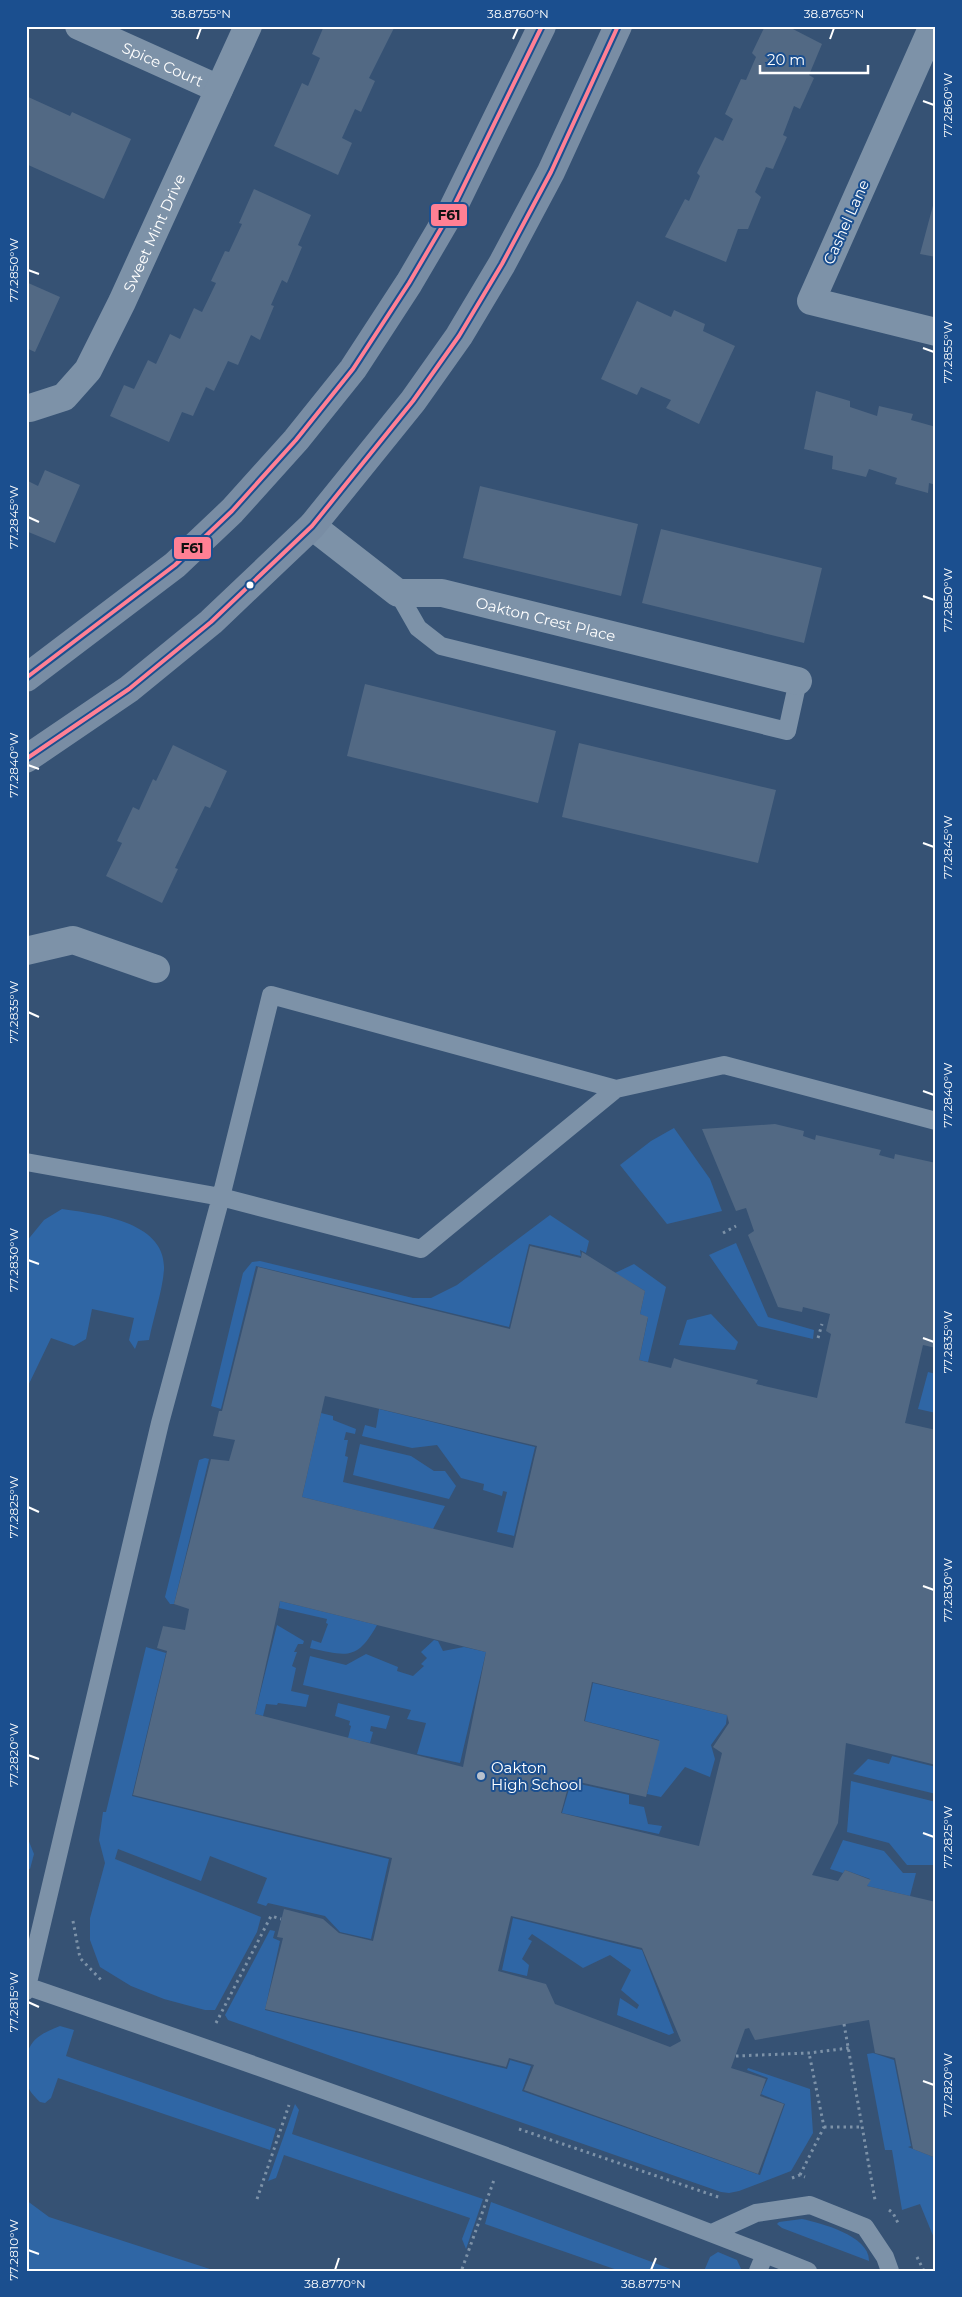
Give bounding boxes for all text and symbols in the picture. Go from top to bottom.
text: 38.8755°N [171,6,231,21]
text: 38.8760°N [487,6,549,21]
text: 38.8765°N [804,6,864,21]
street label: Spice Court [119,37,206,90]
scale bar [760,42,867,74]
text: 20 m [767,50,805,69]
text: 77.2860°W [940,73,955,137]
street label: Sweet Mint Drive [118,171,189,295]
street label: Cashel Lane [819,177,873,267]
line badge: F61 [430,203,468,227]
text: F61 [437,206,461,224]
text: 77.2850°W [6,238,21,302]
text: 77.2855°W [940,321,955,383]
text: 77.2845°W [6,485,21,549]
line badge: F61 [173,536,212,560]
text: F61 [180,539,204,557]
text: 77.2850°W [940,568,955,632]
unlabelled marker [245,580,255,590]
street label: Oakton Crest Place [474,592,618,645]
text: 77.2840°W [6,732,21,798]
text: 77.2845°W [940,815,955,879]
text: 77.2835°W [6,981,21,1043]
text: 77.2840°W [940,1062,955,1128]
text: 77.2830°W [6,1228,21,1292]
text: 77.2835°W [940,1311,955,1373]
text: 77.2825°W [6,1476,21,1538]
text: 77.2830°W [940,1558,955,1622]
text: 77.2820°W [6,1723,21,1787]
place label: Oakton High School [491,1758,582,1794]
marker: Oakton High School [475,1770,487,1782]
text: 77.2825°W [940,1806,955,1868]
text: 77.2815°W [6,1972,21,2032]
text: 77.2820°W [940,2053,955,2117]
text: 77.2810°W [6,2219,21,2281]
text: 38.8770°N [304,2276,366,2291]
text: 38.8775°N [621,2276,681,2291]

